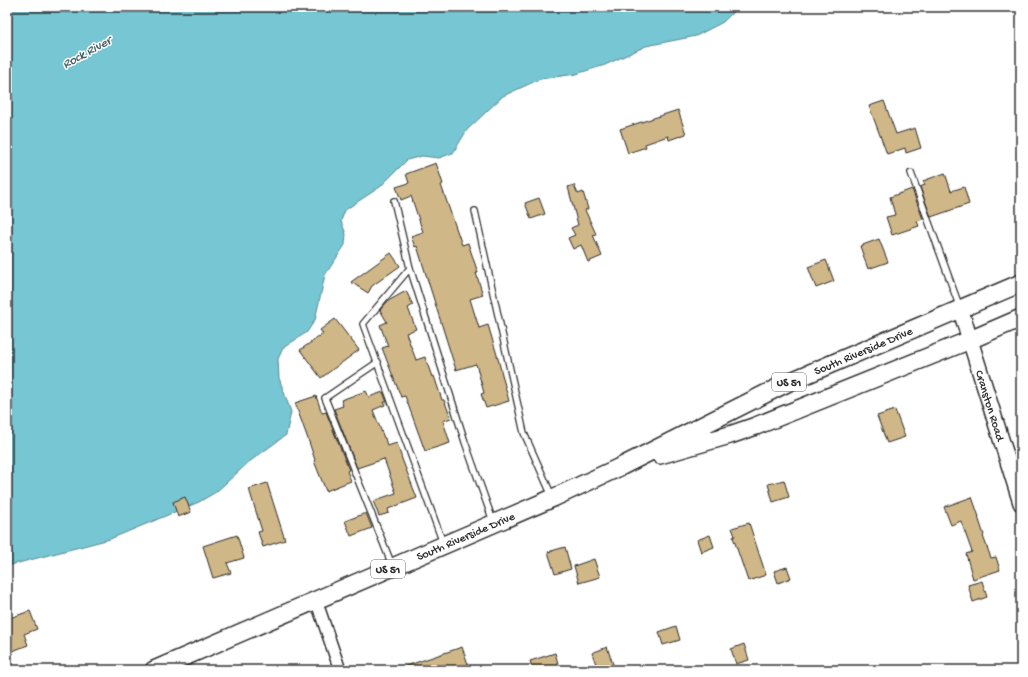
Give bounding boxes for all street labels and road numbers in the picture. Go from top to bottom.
street label: South Riverside Drive [813,325,916,379]
street label: Cranston Road [971,369,1006,444]
road number: US 51 [772,373,806,391]
street label: South Riverside Drive [415,510,518,565]
road number: US 51 [371,560,405,578]

